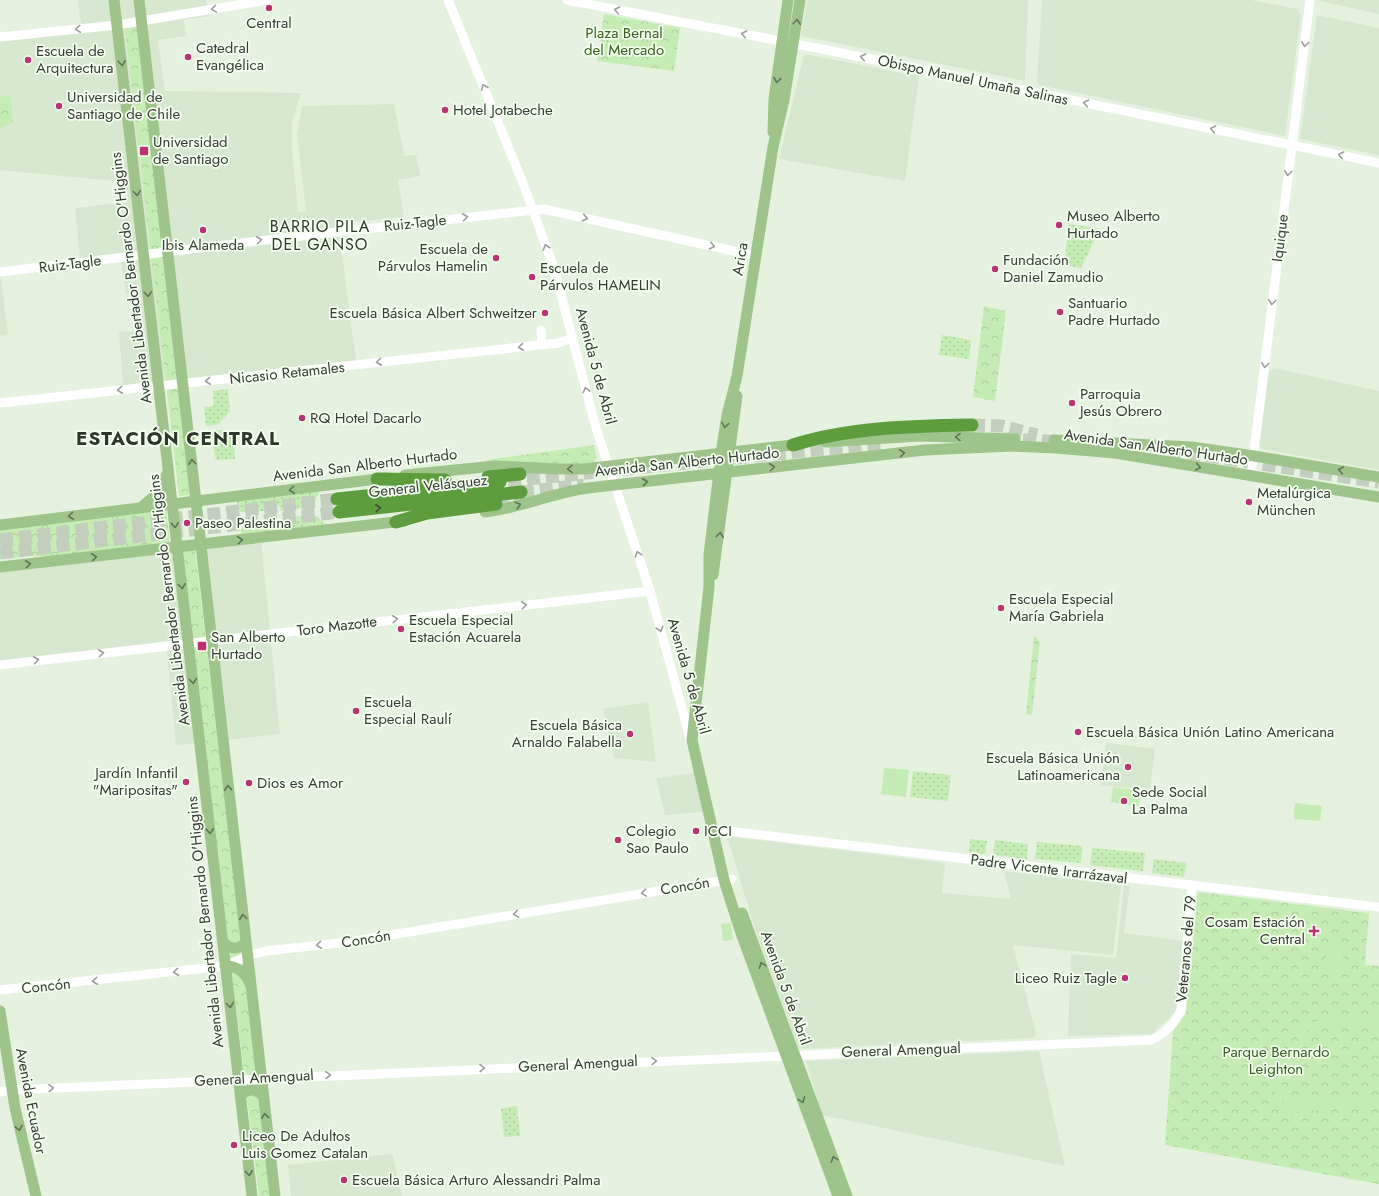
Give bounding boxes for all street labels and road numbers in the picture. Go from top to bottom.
street label: Obispo Manuel Umaña Salinas [876,49,1070,111]
street label: Avenida Libertador Bernardo O'Higgins [105,151,157,405]
street label: Ruiz-Tagle [383,209,448,237]
street label: Iquique [1266,212,1294,263]
street label: Arica [727,241,753,277]
street label: Ruiz-Tagle [38,249,103,279]
street label: Avenida 5 de Abril [570,305,622,427]
street label: Nicasio Retamales [228,356,346,390]
street label: Avenida San Alberto Hurtado [1063,423,1249,471]
street label: Avenida San Alberto Hurtado [594,441,780,483]
street label: Avenida San Alberto Hurtado [272,443,458,487]
street label: General Velásquez [368,469,489,503]
street label: Avenida Libertador Bernardo O'Higgins [143,473,195,727]
street label: Toro Mazotte [296,610,379,642]
street label: Avenida 5 de Abril [662,615,716,737]
street label: Avenida Libertador Bernardo O'Higgins [181,795,229,1049]
street label: Padre Vicente Irarrázaval [969,848,1129,890]
street label: Concón [659,871,711,901]
street label: Veteranos del 79 [1170,895,1202,1003]
street label: Concón [340,924,392,954]
street label: Avenida 5 de Abril [755,928,817,1048]
street label: Concón [20,972,72,1000]
street label: General Amengual [841,1037,961,1063]
street label: Avenida Ecuador [10,1046,52,1157]
street label: General Amengual [518,1050,638,1078]
street label: General Amengual [194,1064,314,1092]

